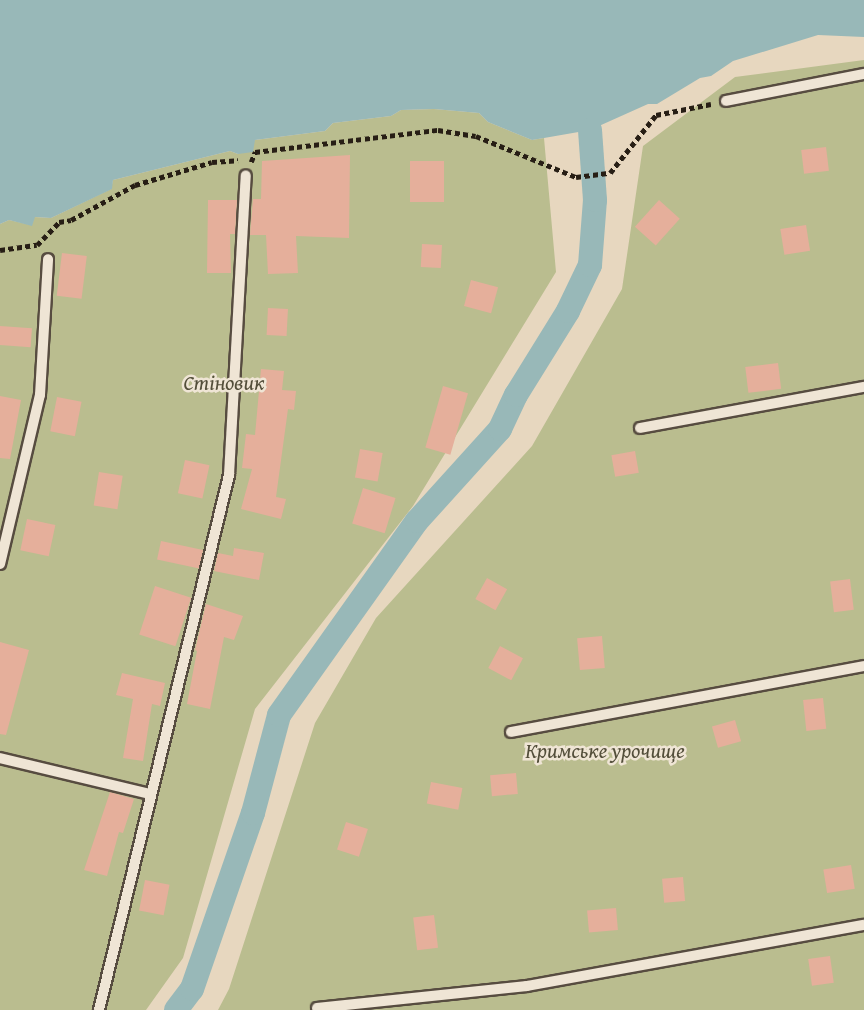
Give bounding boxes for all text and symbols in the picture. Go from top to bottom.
park label: Стіновик [183,370,265,396]
park label: Кримське урочище [525,738,685,764]

